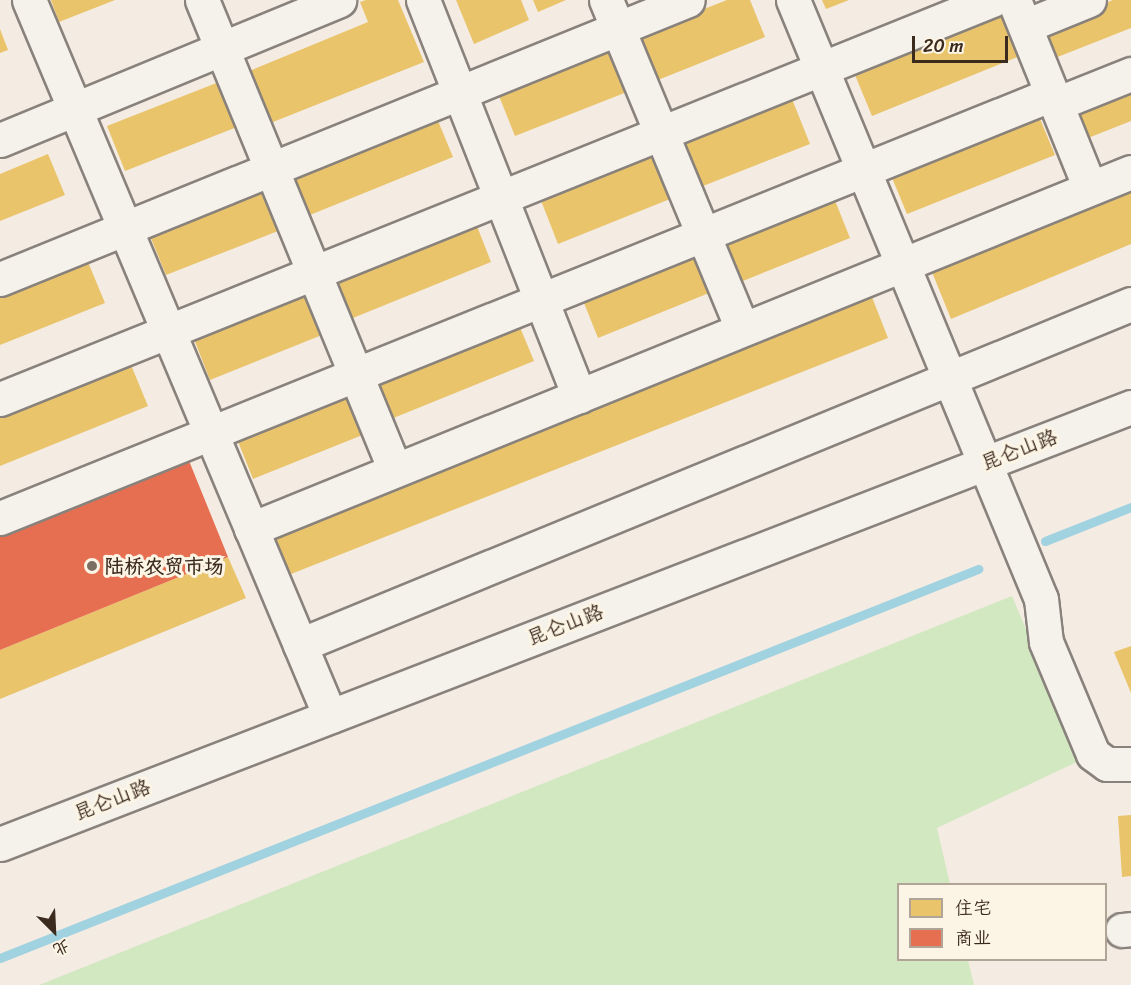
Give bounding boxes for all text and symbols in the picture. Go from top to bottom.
scale bar [915,24,1011,62]
text: 20 m [923,30,963,62]
street label: 昆仑山路 [977,424,1061,476]
place label: 陆桥农贸市场 [104,554,224,578]
marker: 陆桥农贸市场 [85,559,99,573]
street label: 昆仑山路 [523,599,607,651]
street label: 昆仑山路 [70,774,154,826]
legend [897,883,1107,961]
text: 住宅 [955,892,991,924]
north arrow [24,901,84,961]
text: 商业 [955,922,991,954]
text: 北 [48,931,75,964]

